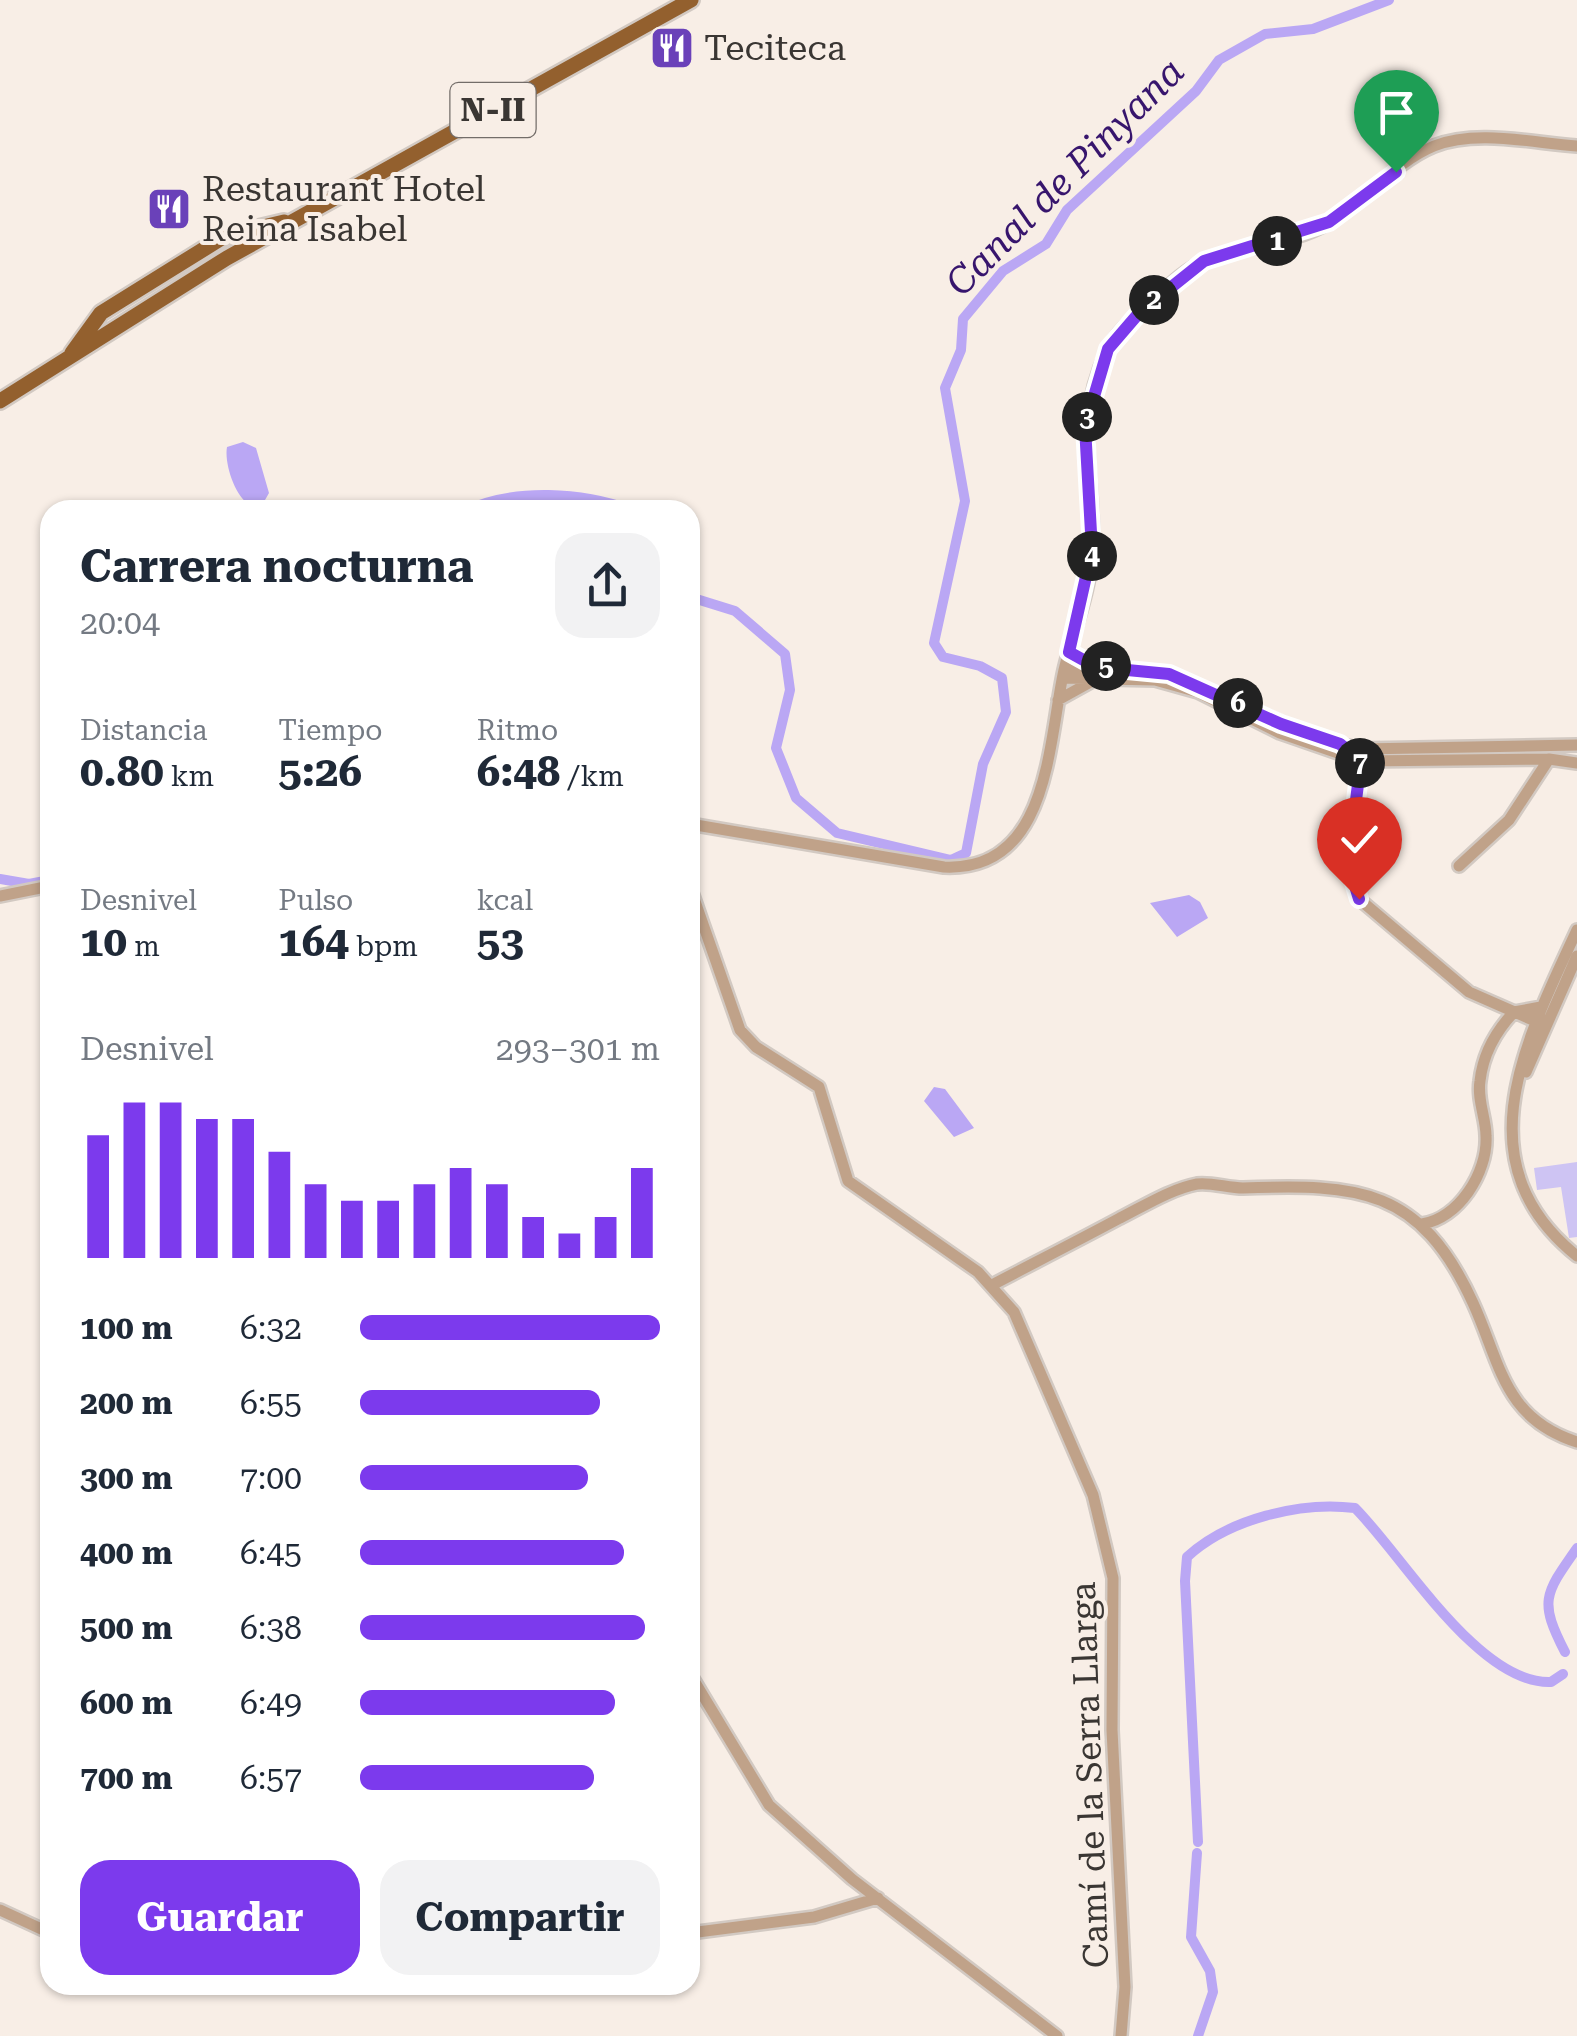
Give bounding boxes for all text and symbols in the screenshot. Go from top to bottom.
restaurant icon: Teciteca [649,25,695,71]
place label: Teciteca [704,28,846,69]
water label: Canal de Pinyana [937,49,1194,306]
pin [1354,70,1439,173]
road number: N-II [450,83,536,137]
icon: arrive [1369,85,1424,140]
place label: Restaurant Hotel Reina Isabel [202,169,486,250]
restaurant icon: Restaurant Hotel Reina Isabel [146,186,192,232]
pin: 1 [1252,216,1302,266]
text: 1 [1269,224,1285,257]
pin: 2 [1129,275,1179,325]
text: 2 [1146,283,1162,316]
pin: 3 [1062,392,1112,442]
text: 3 [1079,400,1095,433]
pin: 4 [1067,531,1117,581]
button: share [555,533,660,638]
text: 4 [1084,539,1100,572]
text: Carrera nocturna [80,540,473,593]
text: 20:04 [80,604,160,642]
pin: 5 [1081,641,1131,691]
text: 5 [1098,649,1114,682]
pin: 6 [1213,678,1263,728]
text: 6 [1230,686,1246,719]
text: Distancia [80,714,207,747]
text: Tiempo [278,714,382,747]
text: Ritmo [477,714,558,747]
pin: 7 [1335,738,1385,788]
text: 7 [1352,746,1368,779]
text: 0.80 [80,747,164,796]
text: 5:26 [278,747,362,796]
text: 6:48 [477,747,560,796]
text: km [164,760,214,793]
text: /km [560,760,624,793]
pin [1317,797,1402,900]
icon: check [1332,812,1387,867]
text: Desnivel [80,884,197,917]
text: Pulso [278,884,353,917]
text: kcal [477,884,533,917]
text: 10 [80,917,127,966]
text: 164 [278,917,349,966]
text: 53 [477,917,524,966]
text: m [127,930,160,963]
text: bpm [349,930,418,963]
text: Desnivel [80,1030,214,1068]
text: 293–301 m [496,1030,660,1068]
text: 100 m [80,1309,173,1347]
text: 6:32 [240,1309,302,1347]
text: 200 m [80,1384,173,1422]
text: 6:55 [240,1384,302,1422]
text: 300 m [80,1459,173,1497]
text: 7:00 [240,1459,302,1497]
text: 400 m [80,1534,173,1572]
text: 6:45 [240,1534,302,1572]
street label: Camí de la Serra Llarga [1063,1581,1117,1969]
text: 500 m [80,1609,173,1647]
text: 6:38 [240,1609,302,1647]
text: 600 m [80,1684,173,1722]
text: 6:49 [240,1684,302,1722]
text: 700 m [80,1759,173,1797]
text: 6:57 [240,1759,302,1797]
button: Guardar [80,1860,360,1975]
button: Compartir [380,1860,660,1975]

